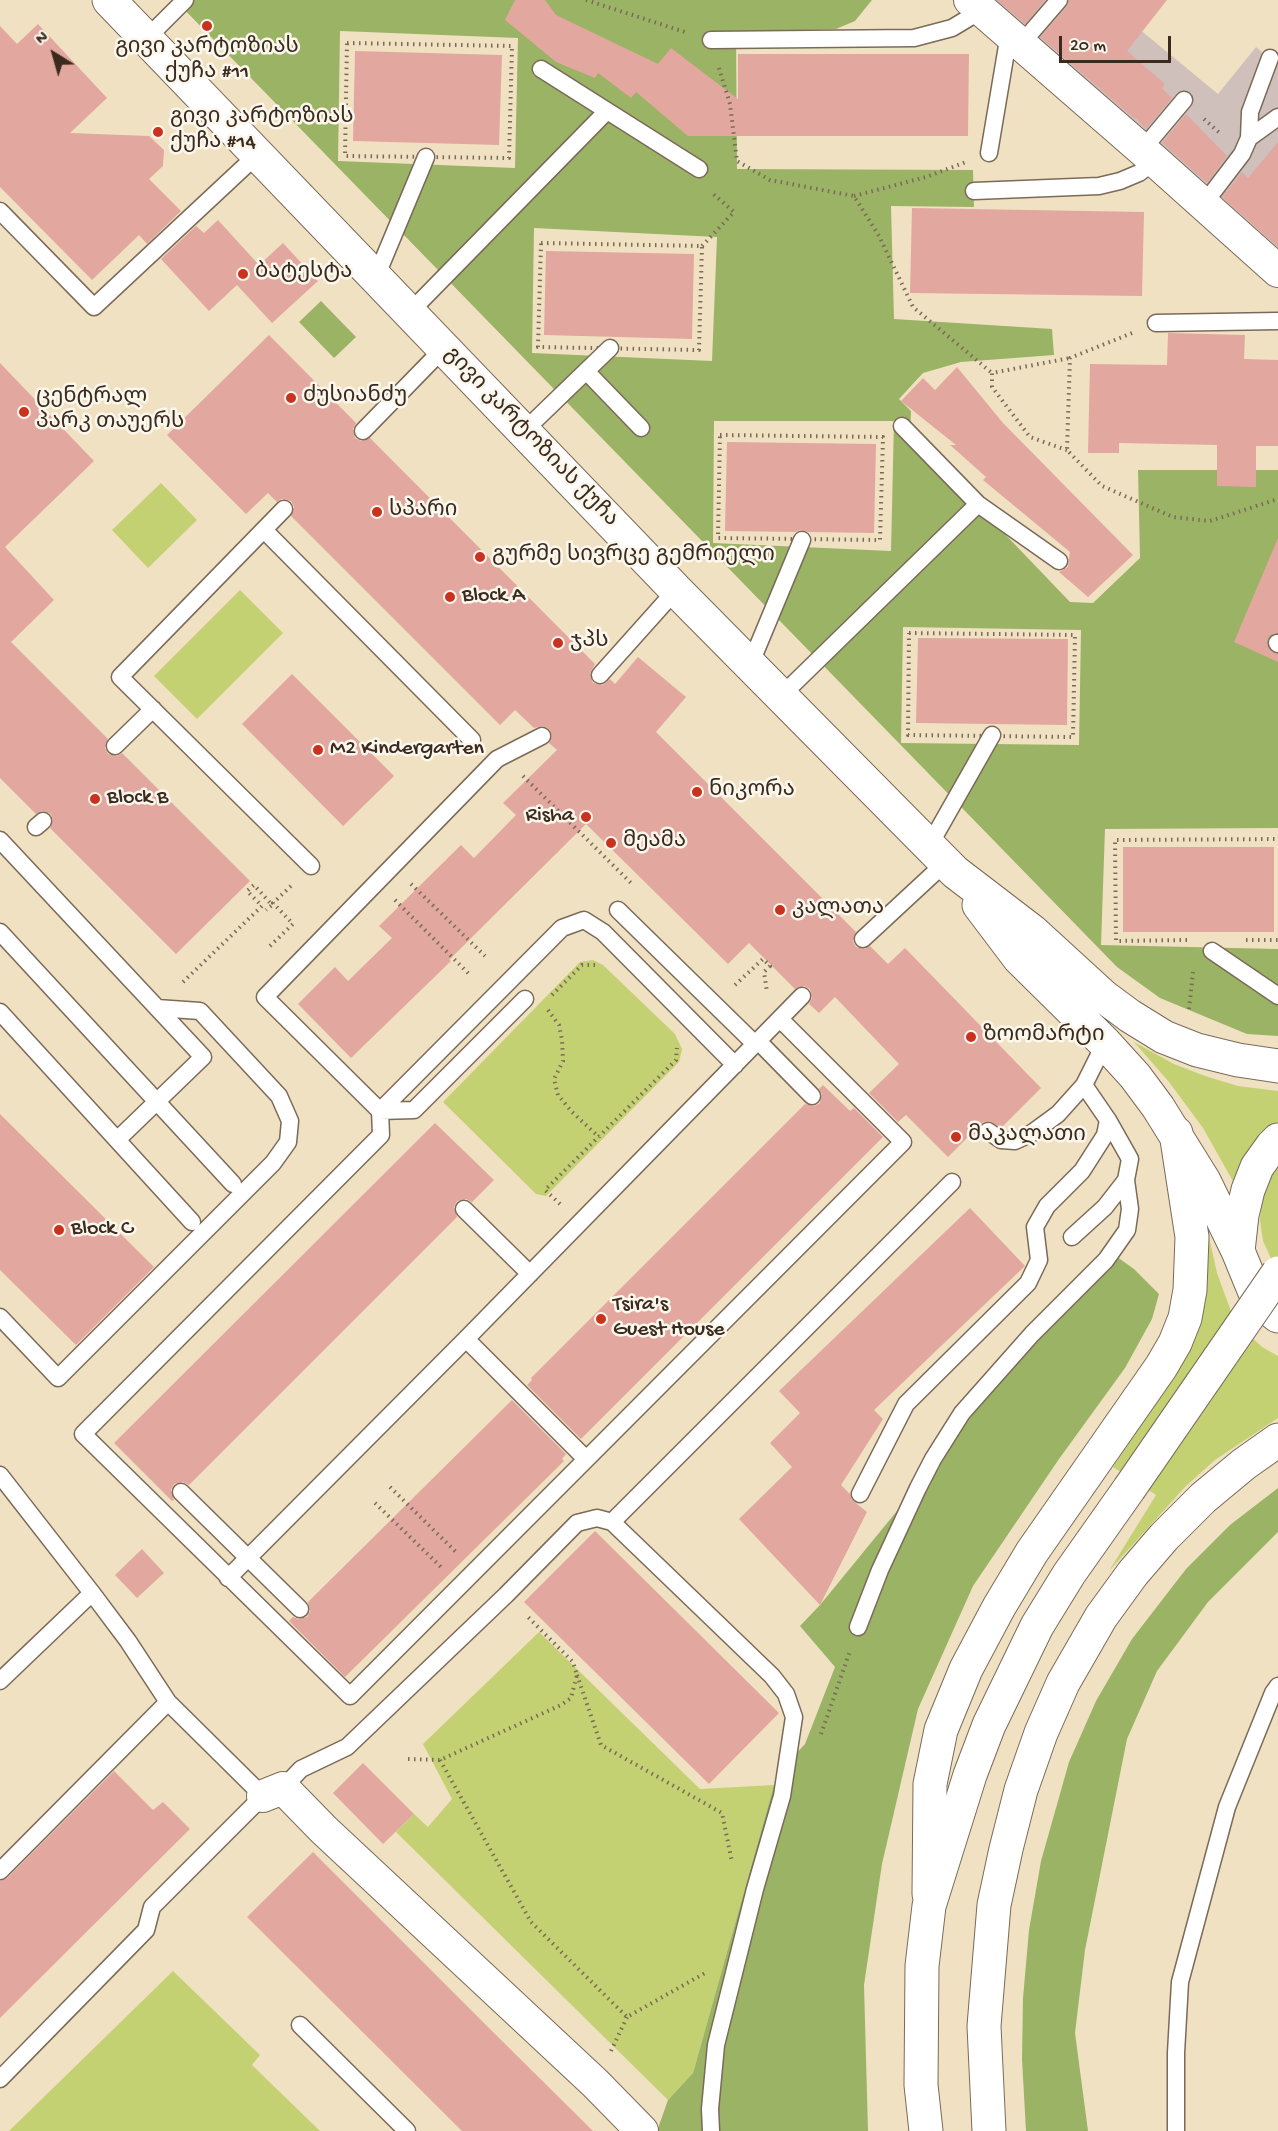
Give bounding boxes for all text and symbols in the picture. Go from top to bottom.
marker: გივი კარტოზიას ქუჩა #11 [200,19,214,33]
north arrow [24,24,84,84]
scale bar [1062,24,1174,62]
text: N [33,28,53,50]
place label: გივი კარტოზიას ქუჩა #11 [115,36,299,88]
text: 20 m [1070,36,1106,57]
place label: გივი კარტოზიას ქუჩა #14 [170,106,354,158]
marker: გივი კარტოზიას ქუჩა #14 [151,125,165,139]
place label: ბატესტა [255,261,352,287]
marker: ბატესტა [236,267,250,281]
street label: გივი კარტოზიას ქუჩა [437,342,623,534]
place label: ძუსიანძუ [303,385,407,411]
place label: ცენტრალ პარკ თაუერს [36,386,184,438]
marker: ძუსიანძუ [284,391,298,405]
marker: ცენტრალ პარკ თაუერს [17,405,31,419]
place label: სპარი [389,499,457,525]
marker: სპარი [370,505,384,519]
place label: გურმე სივრცე გემრიელი [492,544,775,570]
marker: გურმე სივრცე გემრიელი [473,550,487,564]
place label: Block A [462,584,525,610]
marker: Block A [443,590,457,604]
place label: ჯპს [570,630,608,656]
marker: ჯპს [551,636,565,650]
place label: M2 Kindergarten [330,737,484,763]
marker: M2 Kindergarten [311,743,325,757]
place label: ნიკორა [709,779,795,805]
marker: ნიკორა [690,785,704,799]
place label: Block B [107,786,168,812]
marker: Block B [88,792,102,806]
place label: Risha [526,804,574,830]
marker: Risha [579,810,593,824]
place label: მეამა [623,830,686,856]
marker: მეამა [604,836,618,850]
place label: კალათა [792,897,884,923]
marker: კალათა [773,903,787,917]
place label: ზოომარტი [983,1024,1105,1050]
marker: ზოომარტი [964,1030,978,1044]
place label: მაკალათი [968,1124,1086,1150]
marker: მაკალათი [949,1130,963,1144]
place label: Block C [71,1217,133,1243]
marker: Block C [52,1223,66,1237]
place label: Tsira's Guest House [613,1293,725,1344]
marker: Tsira's Guest House [594,1312,608,1326]

